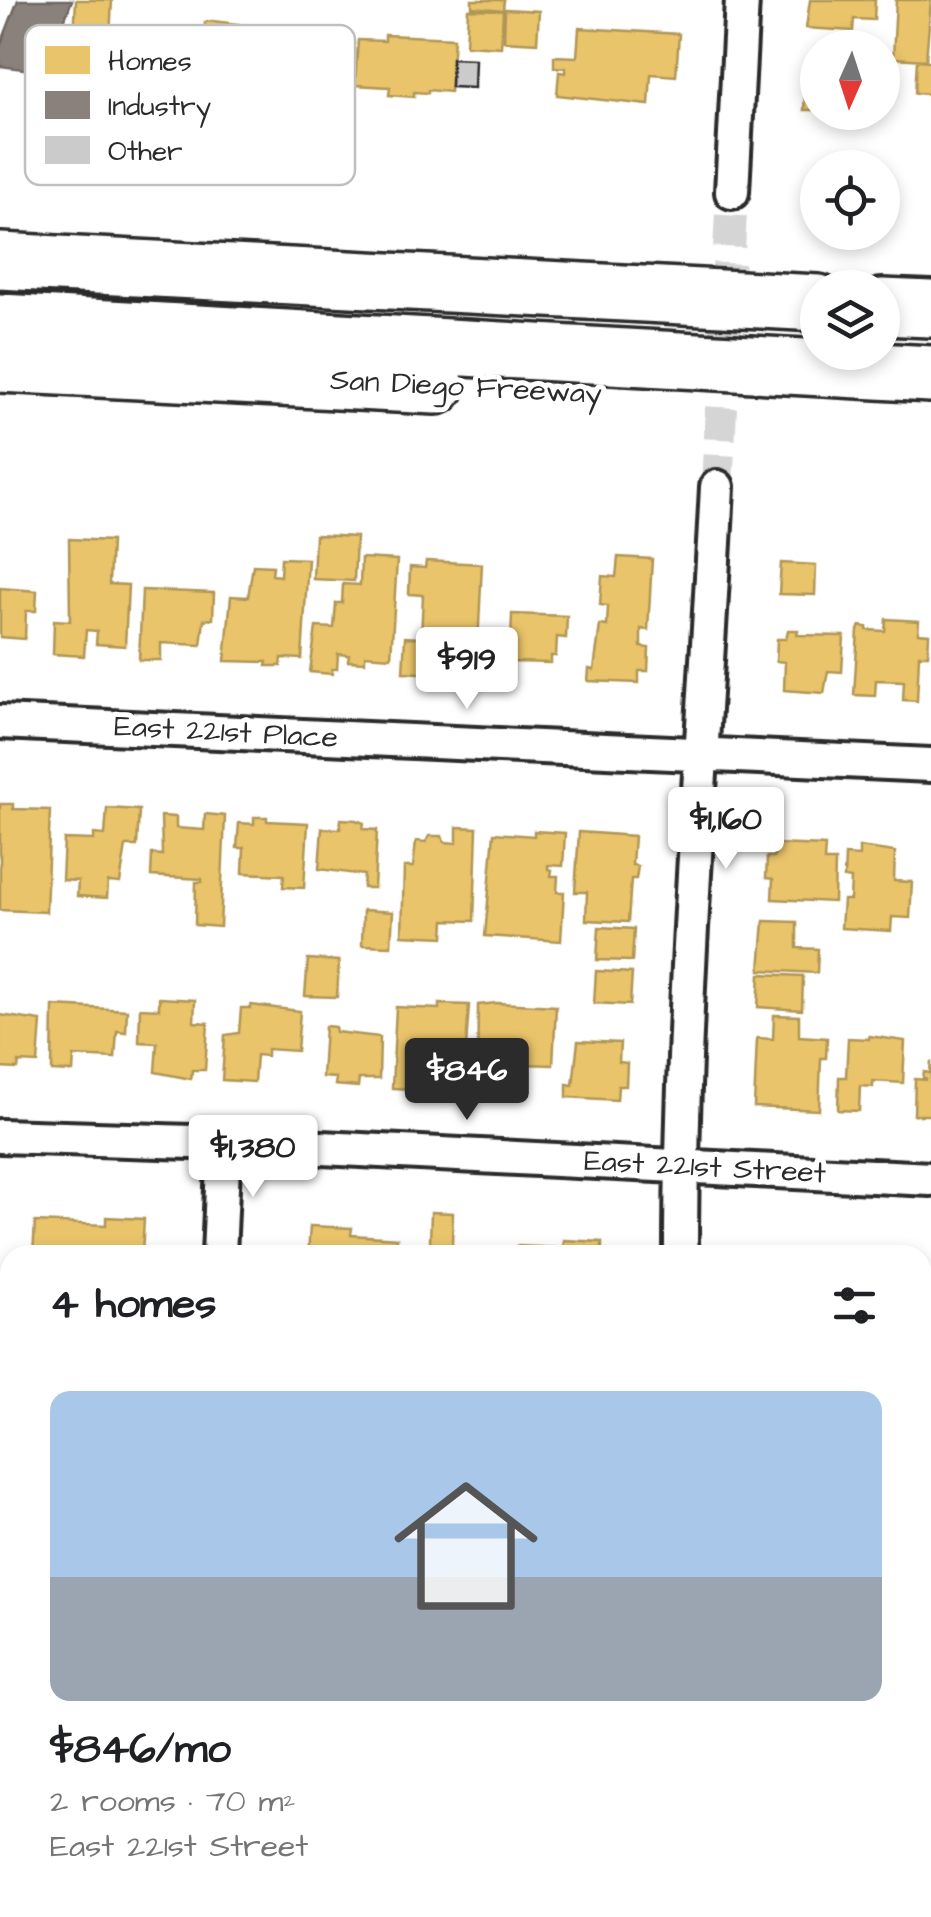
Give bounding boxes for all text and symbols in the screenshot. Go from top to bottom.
legend [25,25,355,185]
north arrow [800,30,900,130]
map controls [800,30,900,370]
text: Homes [108,42,192,81]
text: Industry [108,87,211,128]
text: Other [108,132,183,171]
button: locate [800,150,900,250]
button: layers [800,270,900,370]
street label: San Diego Freeway [329,359,603,416]
pin: $919 [408,627,526,712]
text: $919 [438,637,496,682]
street label: East 221st Place [113,705,339,759]
pin: $1,160 [645,787,807,872]
text: $1,160 [690,797,762,842]
pin: $846 [408,1038,526,1123]
text: $846 [427,1048,507,1093]
pin: $1,380 [172,1115,334,1200]
text: $1,380 [211,1125,295,1170]
street label: East 221st Street [583,1140,827,1194]
text: 4 homes [50,1276,216,1334]
icon: filters [827,1278,882,1333]
icon: home [376,1456,556,1636]
text: $846/mo [50,1721,231,1779]
text: 2 rooms · 70 m² [50,1779,295,1824]
text: East 221st Street [50,1824,308,1869]

